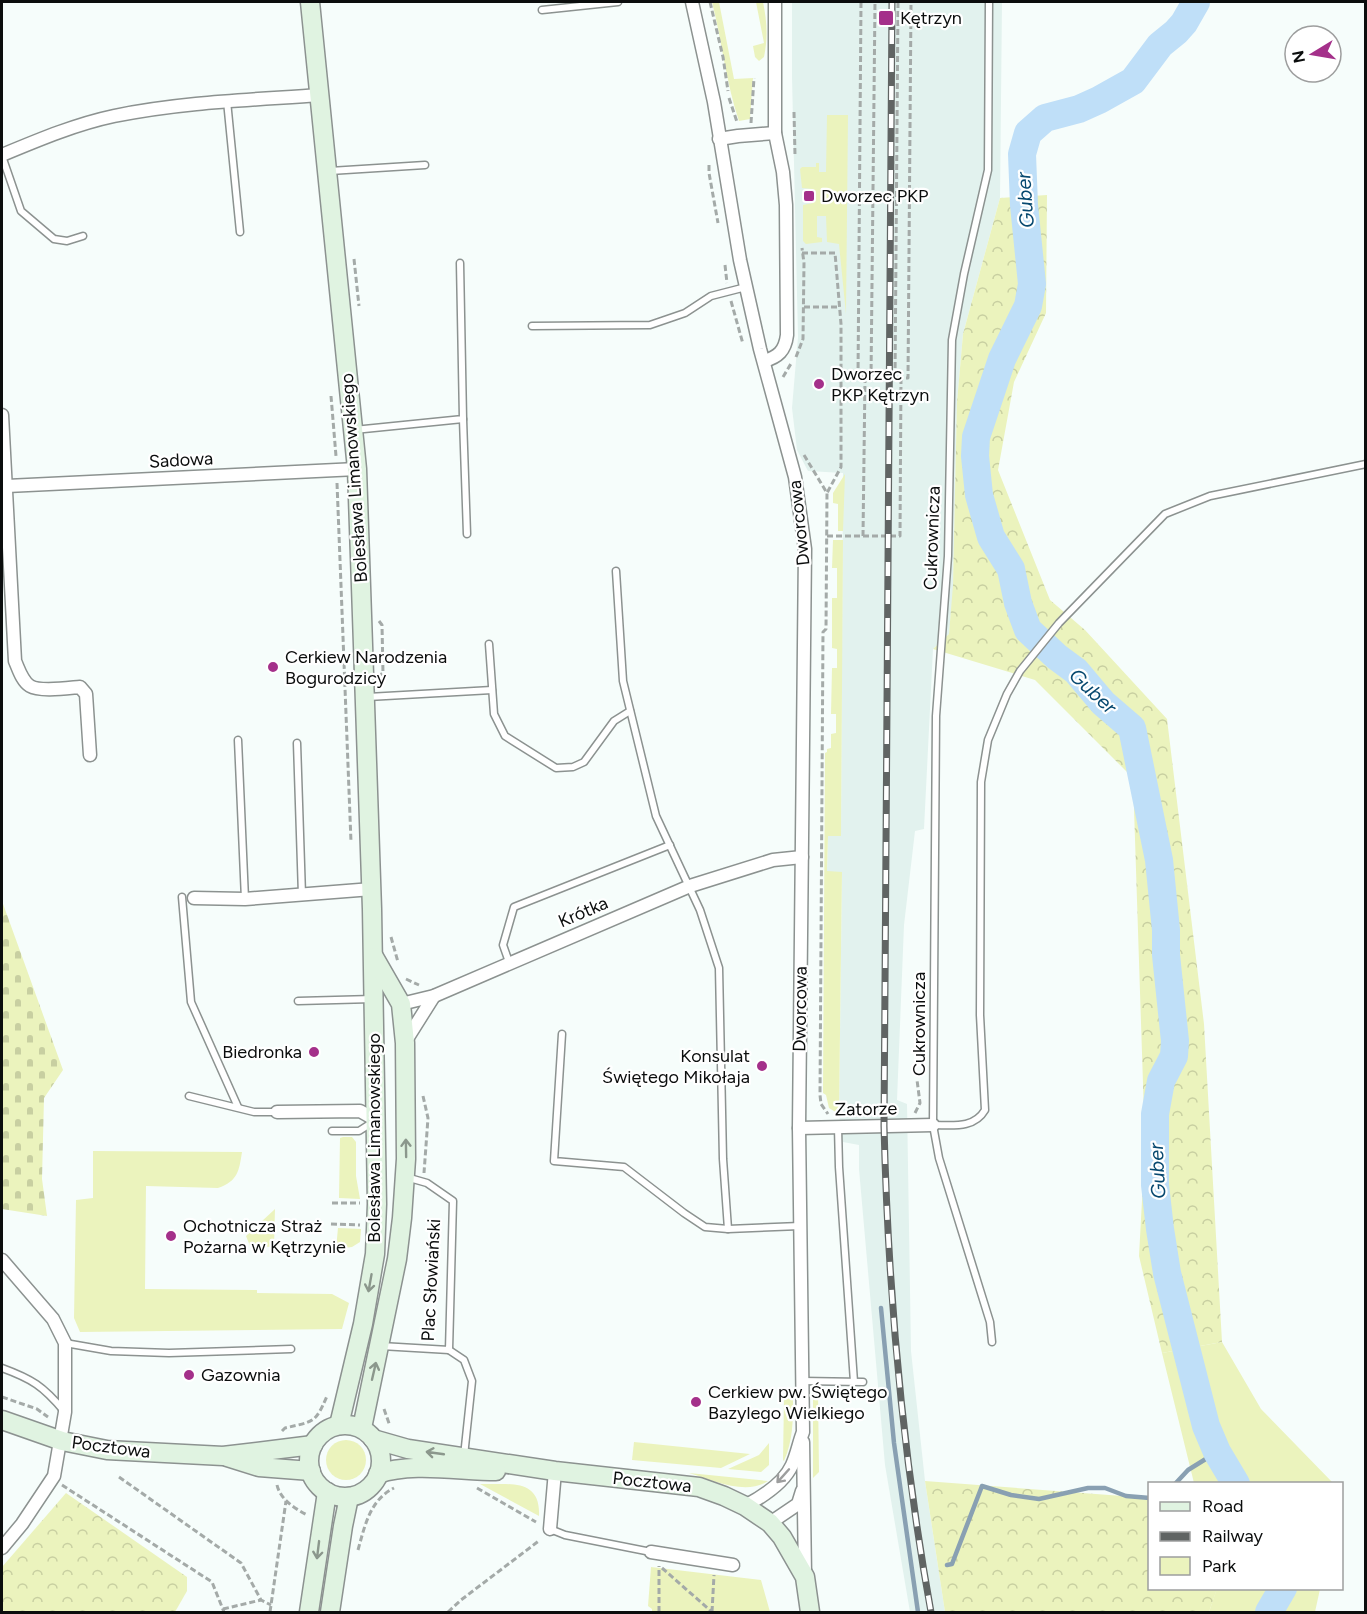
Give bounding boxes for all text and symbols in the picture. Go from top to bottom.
place label: Kętrzyn [900,7,962,29]
marker: Kętrzyn [877,9,895,27]
north arrow [1283,24,1343,84]
text: N [1288,49,1309,65]
water label: Guber [1011,170,1039,229]
place label: Dworzec PKP [821,185,928,207]
marker: Dworzec PKP [802,189,816,203]
place label: Dworzec PKP Kętrzyn [831,363,929,406]
street label: Bolesława Limanowskiego [336,373,372,583]
marker: Dworzec PKP Kętrzyn [812,377,826,391]
street label: Sadowa [148,447,214,473]
street label: Dworcowa [784,479,814,567]
street label: Cukrownicza [919,486,945,590]
place label: Cerkiew Narodzenia Bogurodzicy [285,646,447,689]
marker: Cerkiew Narodzenia Bogurodzicy [266,660,280,674]
water label: Guber [1064,663,1122,720]
street label: Krótka [555,892,611,932]
street label: Dworcowa [788,966,812,1052]
street label: Cukrownicza [908,972,930,1076]
street label: Bolesława Limanowskiego [363,1033,385,1243]
place label: Biedronka [222,1041,302,1063]
marker: Biedronka [307,1045,321,1059]
place label: Konsulat Świętego Mikołaja [602,1045,750,1088]
marker: Konsulat Świętego Mikołaja [755,1059,769,1073]
street label: Zatorze [834,1097,898,1121]
one-way arrow [400,1138,411,1158]
water label: Guber [1143,1141,1170,1200]
place label: Ochotnicza Straż Pożarna w Kętrzynie [183,1215,346,1258]
street label: Plac Słowiański [417,1218,445,1342]
marker: Ochotnicza Straż Pożarna w Kętrzynie [164,1229,178,1243]
one-way arrow [364,1273,375,1293]
one-way arrow [368,1362,380,1381]
place label: Gazownia [201,1364,280,1386]
marker: Gazownia [182,1368,196,1382]
place label: Cerkiew pw. Świętego Bazylego Wielkiego [708,1381,887,1424]
marker: Cerkiew pw. Świętego Bazylego Wielkiego [689,1395,703,1409]
street label: Pocztowa [70,1431,152,1463]
one-way arrow [425,1447,445,1458]
street label: Pocztowa [611,1467,693,1497]
one-way arrow [776,1468,790,1483]
legend [1148,1482,1343,1590]
text: Road [1202,1495,1243,1517]
text: Railway [1202,1525,1264,1547]
one-way arrow [313,1539,324,1559]
text: Park [1202,1555,1237,1577]

